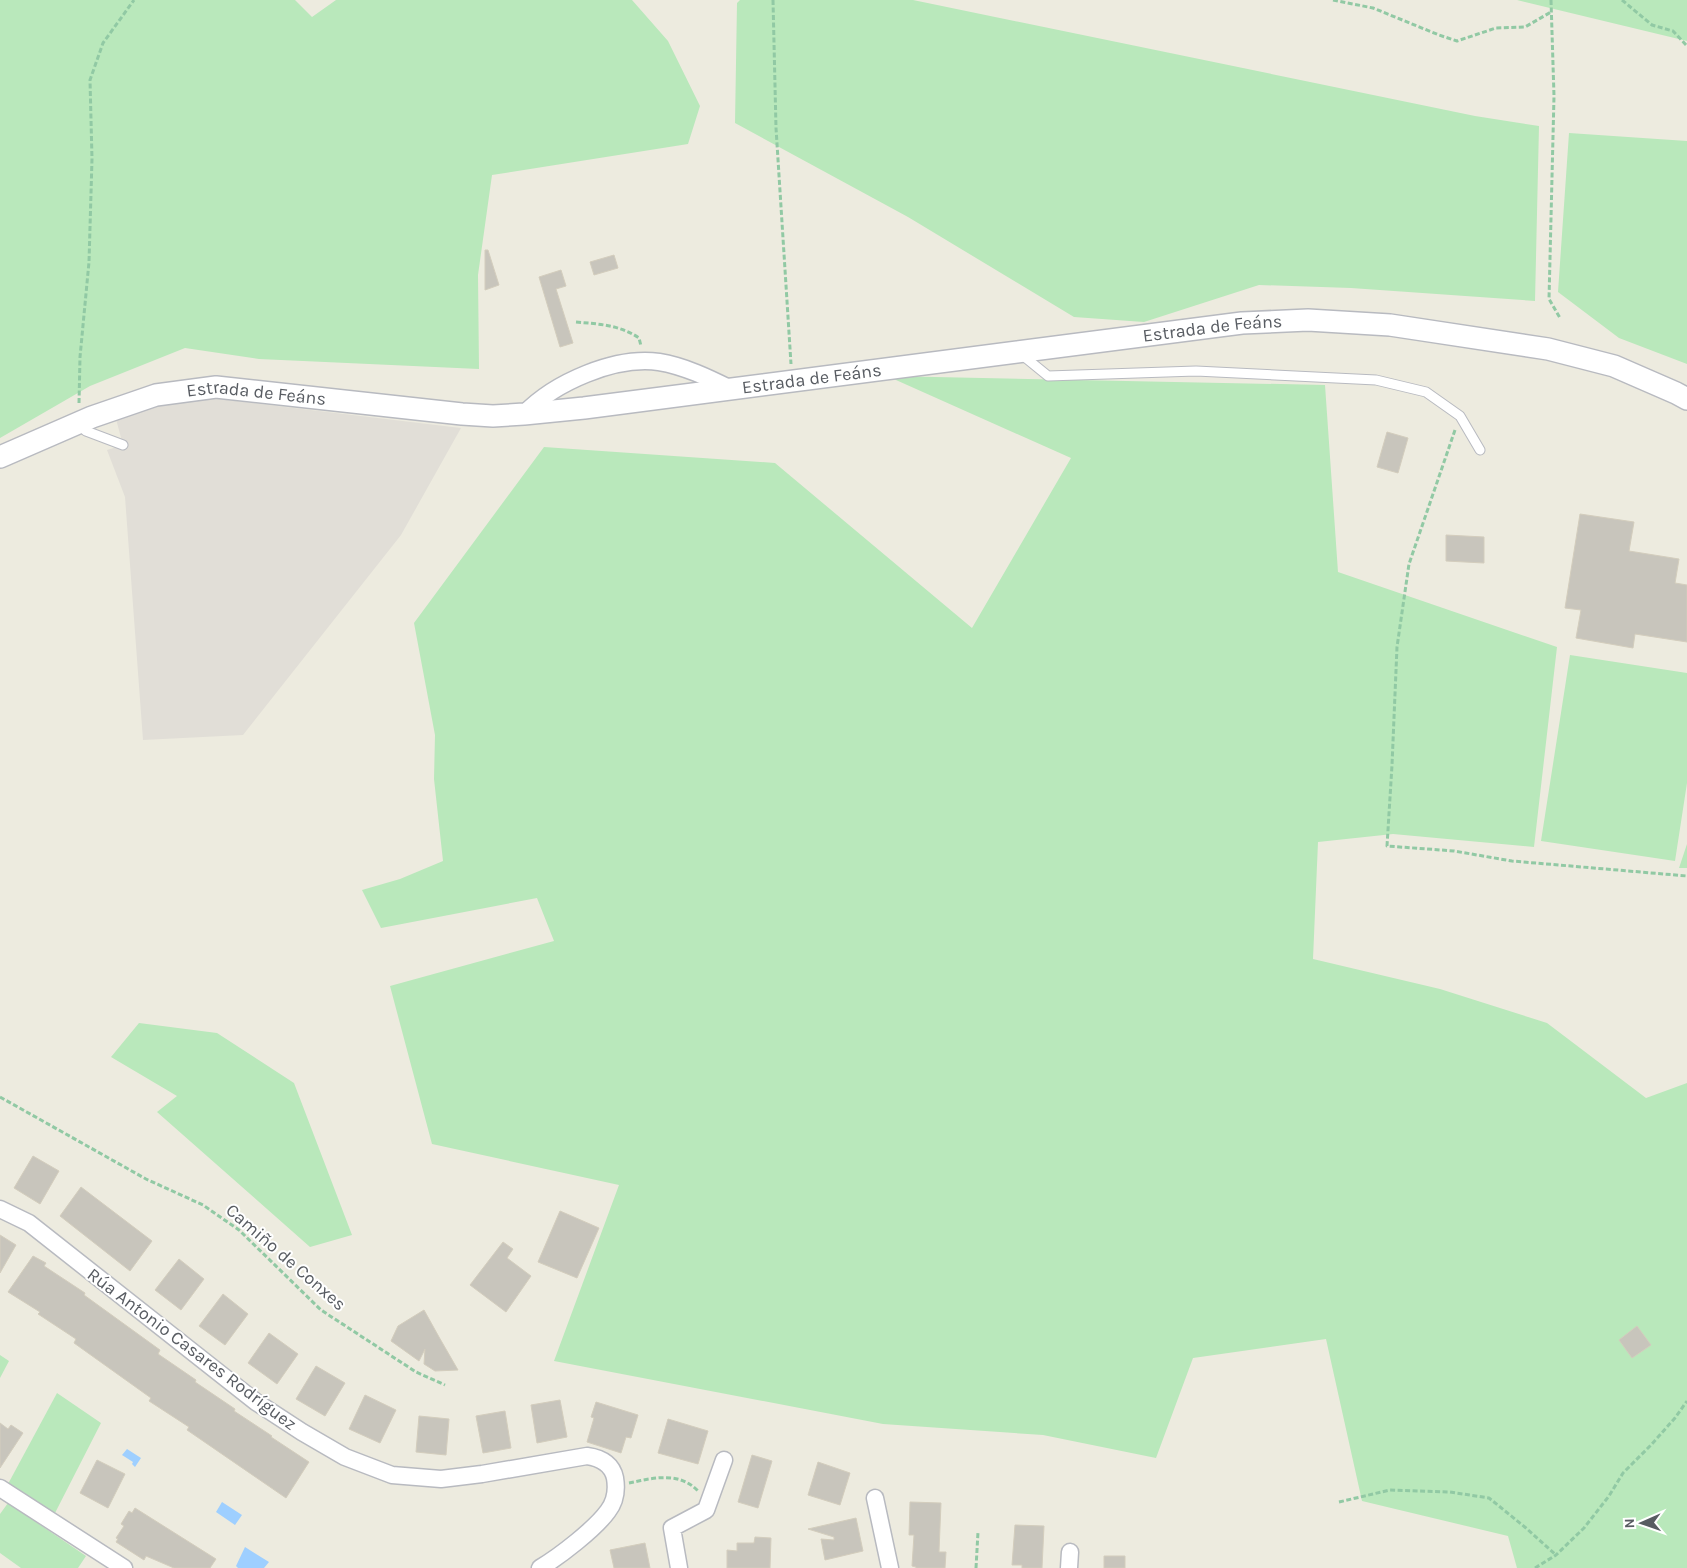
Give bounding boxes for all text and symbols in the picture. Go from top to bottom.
street label: Estrada de Feáns [1141,310,1283,347]
street label: Estrada de Feáns [741,359,883,398]
street label: Estrada de Feáns [185,376,327,410]
street label: Camiño de Conxes [221,1199,351,1315]
street label: Rúa Antonio Casares Rodríguez [83,1263,301,1435]
north arrow [1617,1498,1667,1548]
text: N [1621,1518,1638,1529]

